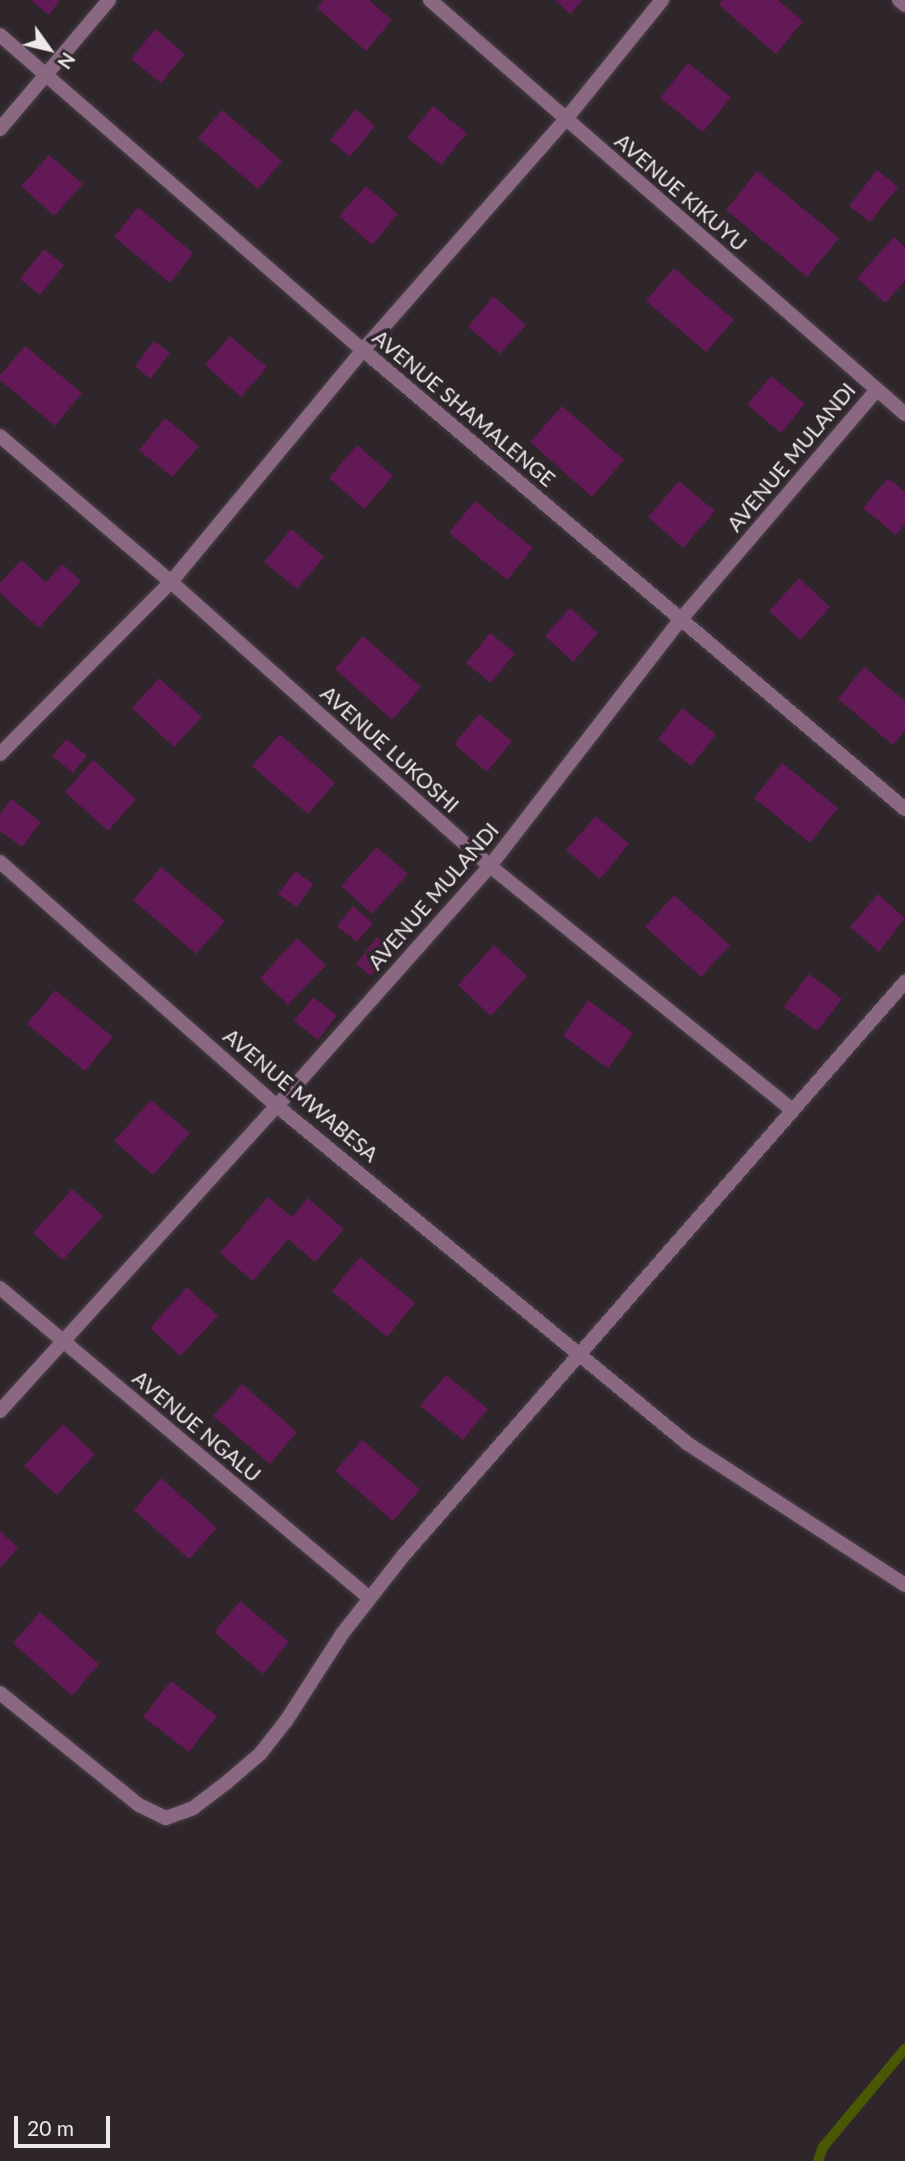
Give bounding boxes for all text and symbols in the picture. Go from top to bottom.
north arrow [14,14,84,84]
text: N [53,49,80,74]
street label: AVENUE KIKUYU [610,128,752,256]
street label: AVENUE SHAMALENGE [368,324,560,492]
street label: AVENUE MULANDI [721,378,861,536]
street label: AVENUE LUKOSHI [316,680,464,818]
street label: AVENUE MULANDI [362,817,504,975]
street label: AVENUE MWABESA [219,1023,383,1167]
street label: AVENUE NGALU [128,1365,266,1487]
scale bar [18,2102,114,2146]
text: 20 m [27,2115,74,2140]

